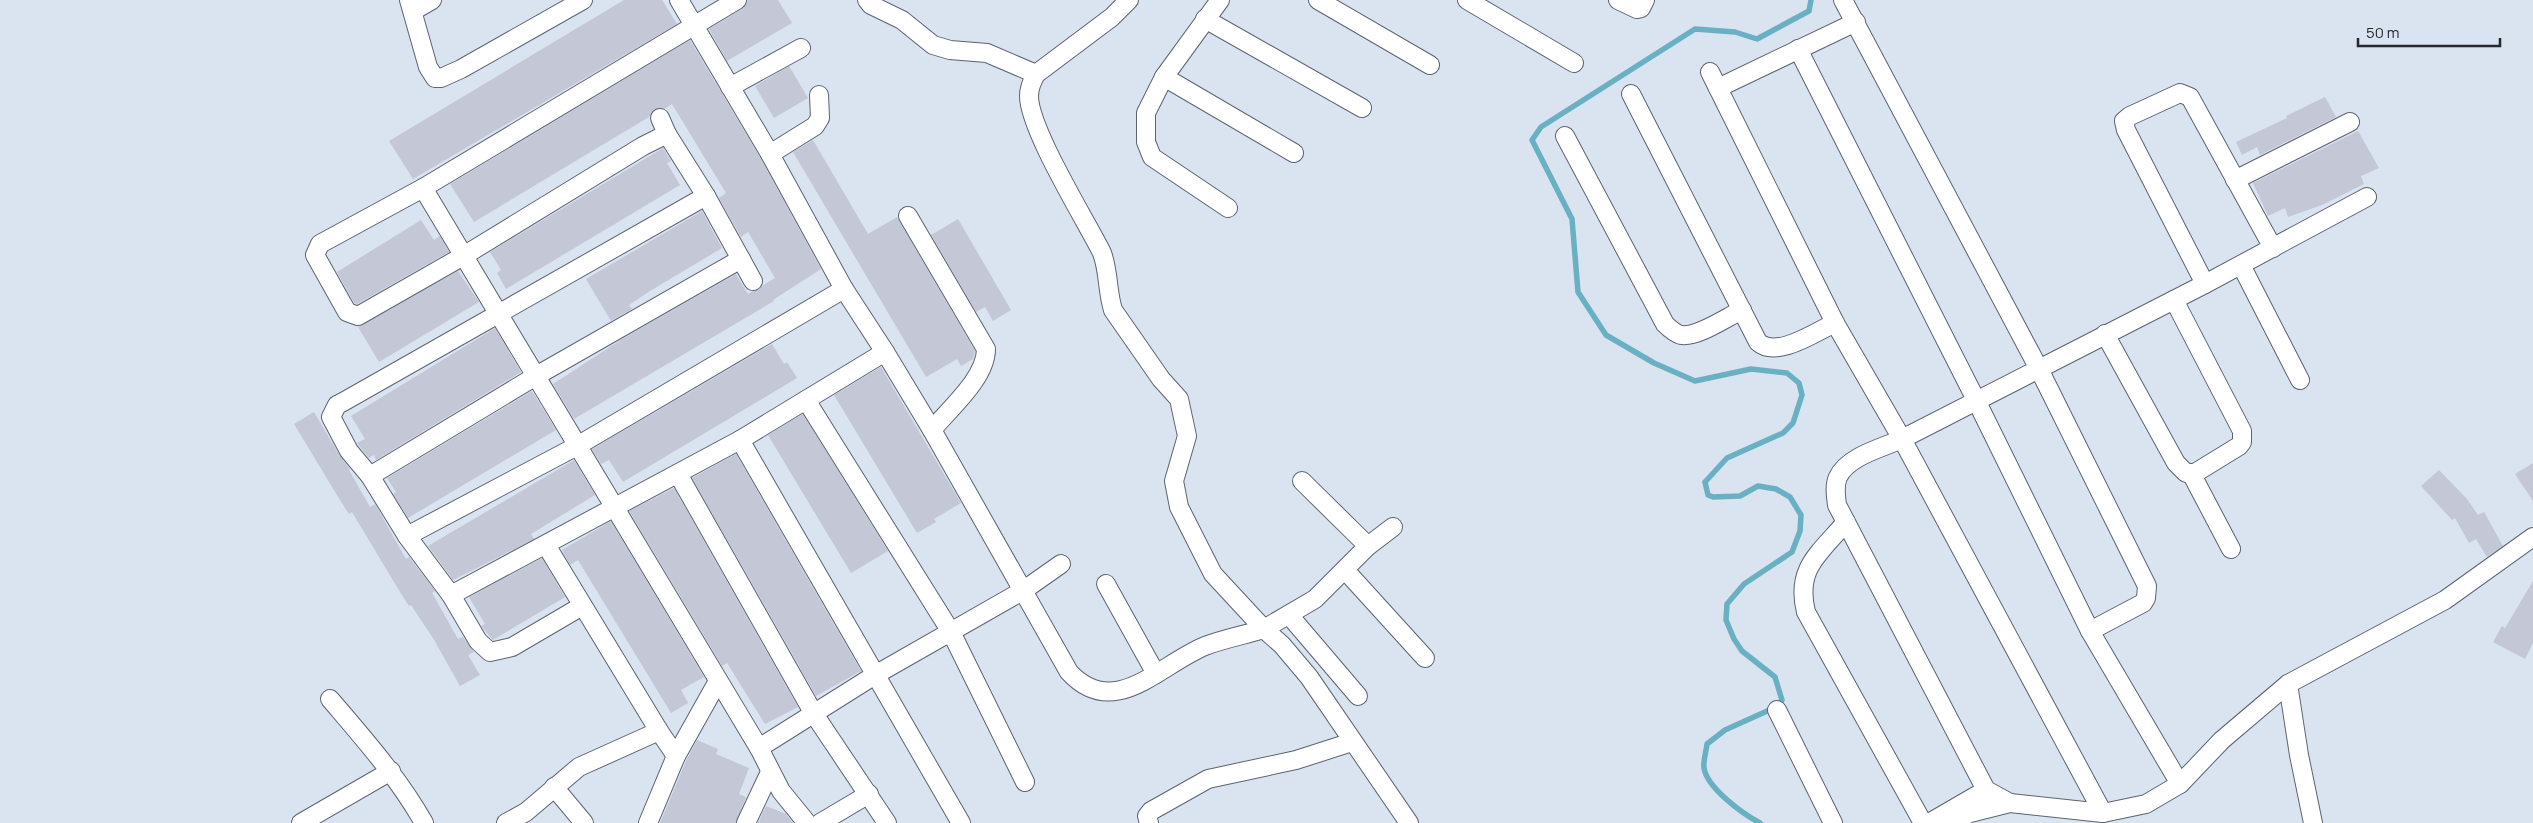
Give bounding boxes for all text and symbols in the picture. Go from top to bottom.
scale bar [2358,15,2500,47]
text: 50 m [2366,22,2400,43]

